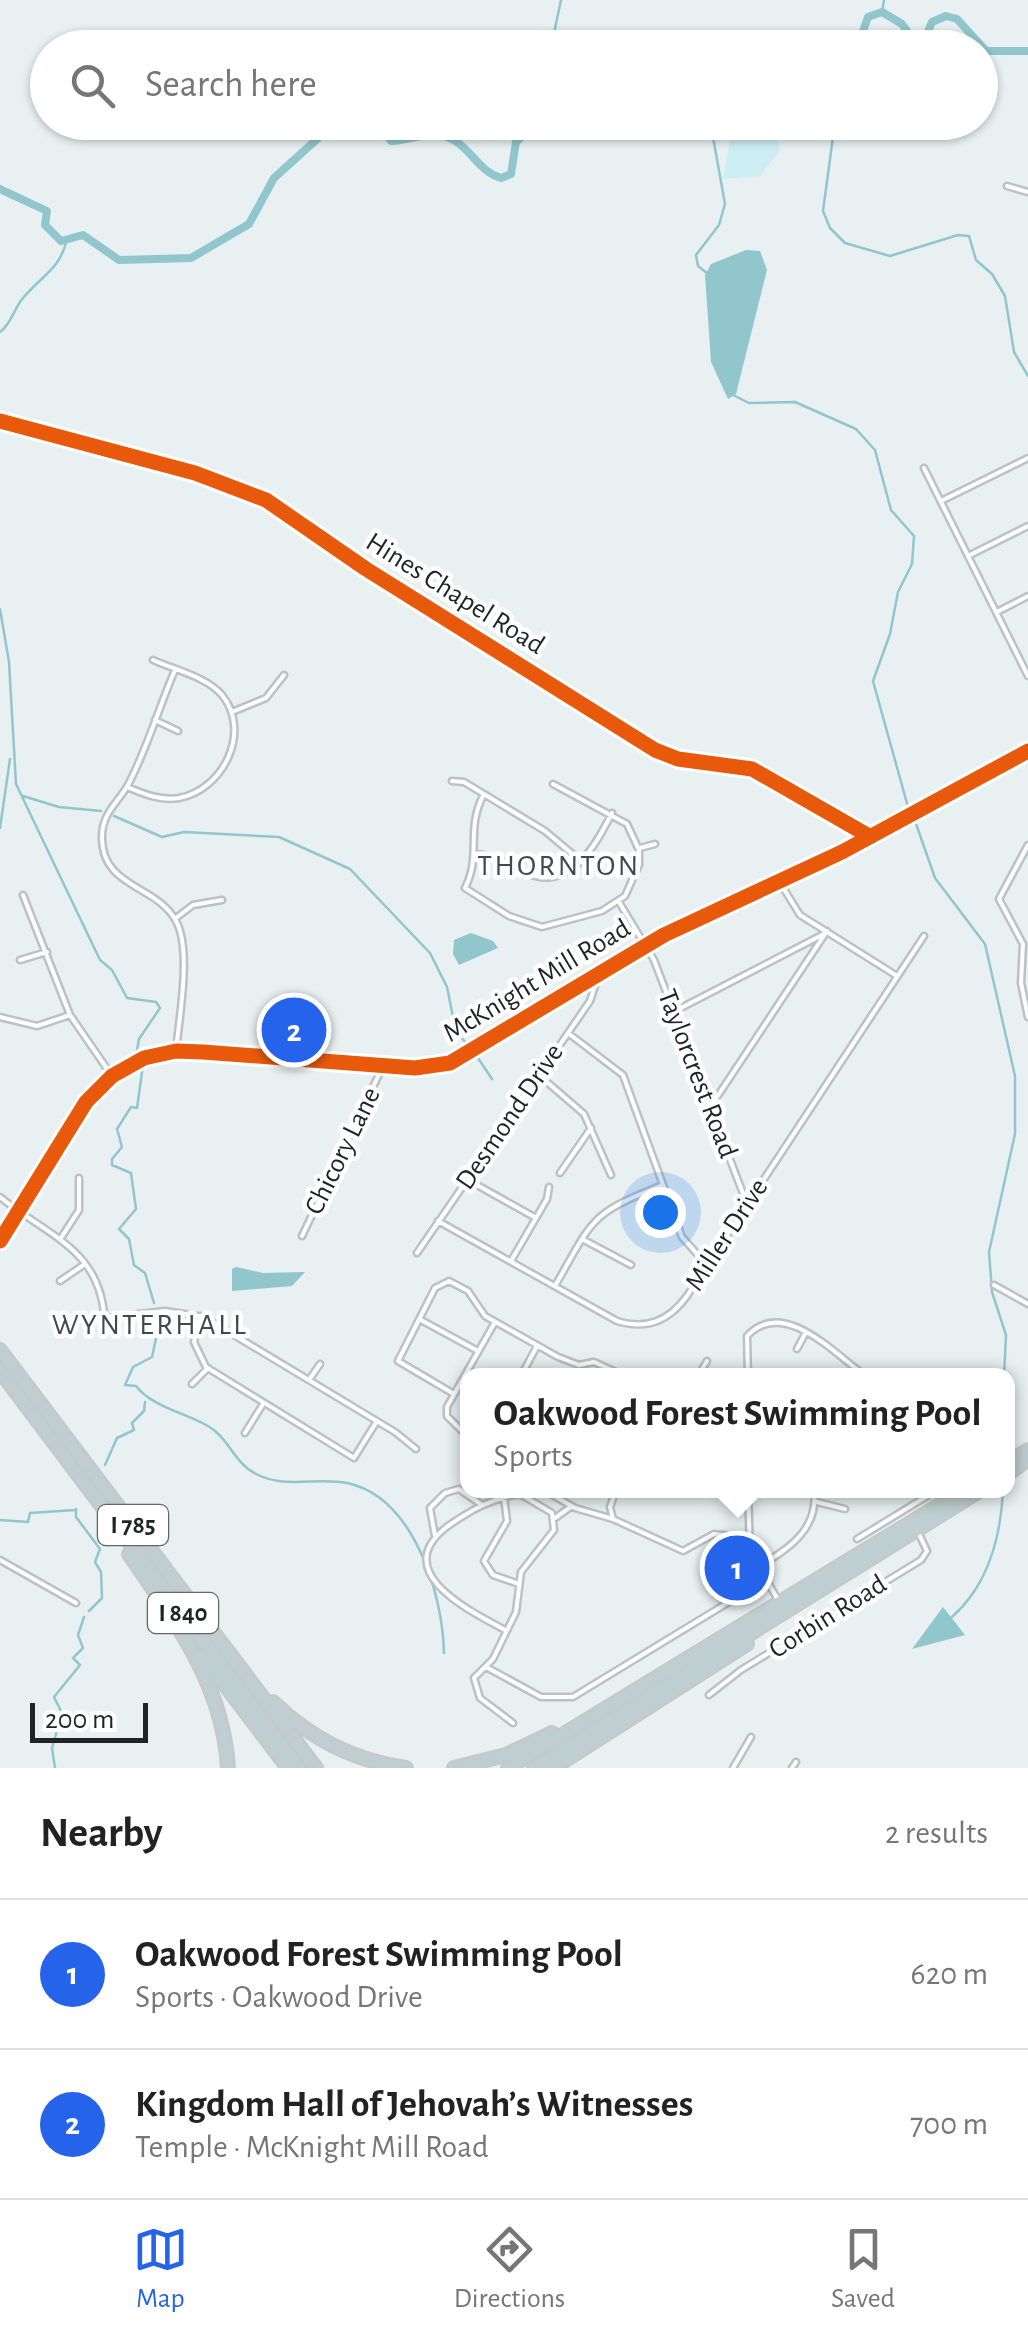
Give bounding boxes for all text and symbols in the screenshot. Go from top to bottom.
search box [30,30,998,140]
icon: search [65,58,120,113]
text: Search here [145,66,317,104]
street label: Hines Chapel Road [361,528,549,660]
district label: THORNTON [477,851,641,881]
street label: McKnight Mill Road [439,914,635,1048]
street label: Taylorcrest Road [652,986,742,1162]
pin: 2 [262,992,326,1068]
street label: Desmond Drive [451,1039,569,1195]
street label: Chicory Lane [300,1083,386,1219]
street label: Miller Drive [681,1174,773,1296]
your location [635,1187,686,1238]
district label: WYNTERHALL [52,1310,248,1340]
popup [460,1368,1015,1498]
text: Oakwood Forest Swimming Pool [494,1395,981,1433]
text: Sports [494,1440,573,1472]
road number: I 785 [98,1505,168,1545]
pin: 1 [704,1530,770,1606]
street label: Corbin Road [764,1570,892,1664]
road number: I 840 [148,1593,218,1633]
scale bar [30,1698,148,1742]
text: 200 m [45,1706,114,1734]
text: Nearby [40,1812,163,1854]
text: 2 results [885,1817,988,1849]
text: Oakwood Forest Swimming Pool [135,1936,623,1974]
text: 1 [67,1958,78,1990]
text: 620 m [911,1958,988,1990]
text: Sports · Oakwood Drive [135,1981,423,2013]
text: Kingdom Hall of Jehovah’s Witnesses [135,2086,693,2124]
text: 2 [65,2108,80,2140]
text: 700 m [910,2108,988,2140]
text: Temple · McKnight Mill Road [135,2131,489,2163]
tab: Map [133,2222,188,2316]
tab: Directions [454,2222,565,2316]
tab: Saved [831,2222,895,2316]

